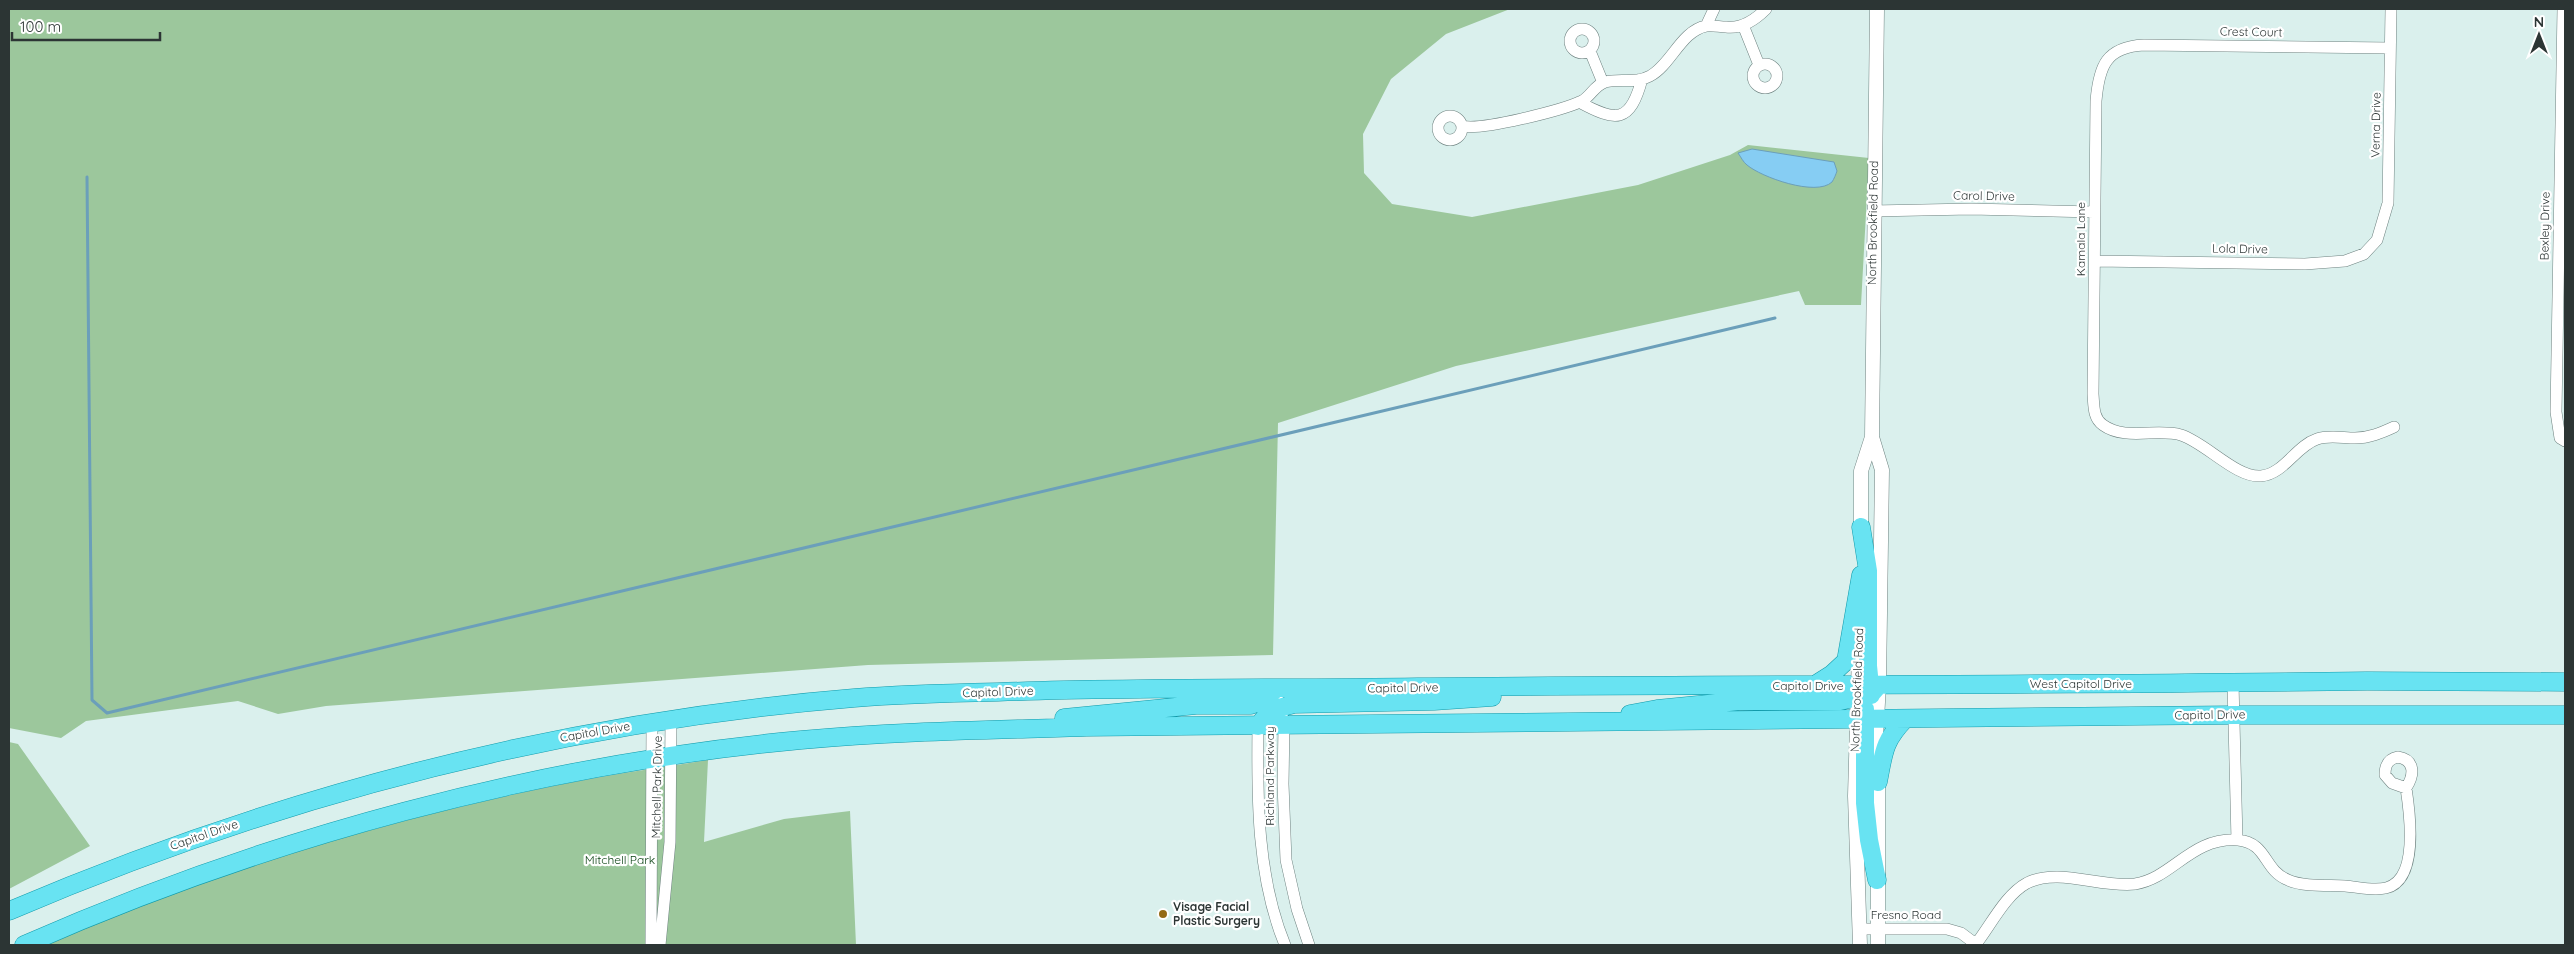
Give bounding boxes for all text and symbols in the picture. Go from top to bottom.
scale bar [12,10,160,42]
north arrow [2514,10,2564,60]
text: N [2534,13,2544,31]
text: 100 m [20,17,61,36]
street label: Crest Court [2220,23,2282,40]
street label: Verna Drive [2367,92,2384,158]
street label: North Brookfield Road [1864,161,1881,285]
street label: Carol Drive [1953,187,2015,204]
street label: Bexley Drive [2536,191,2553,260]
street label: Kamala Lane [2073,202,2088,276]
street label: Lola Drive [2212,241,2268,256]
street label: North Brookfield Road [1847,628,1866,752]
street label: West Capitol Drive [2030,676,2132,691]
street label: Capitol Drive [1772,678,1844,693]
street label: Capitol Drive [1367,679,1439,696]
street label: Capitol Drive [962,683,1034,700]
street label: Capitol Drive [2174,706,2246,723]
street label: Capitol Drive [559,718,631,745]
street label: Richland Parkway [1262,726,1277,826]
street label: Mitchell Park Drive [648,735,665,838]
street label: Capitol Drive [168,816,240,853]
park label: Mitchell Park [585,852,655,867]
place label: Visage Facial Plastic Surgery [1173,899,1260,928]
street label: Fresno Road [1871,907,1941,922]
marker: Visage Facial Plastic Surgery [1157,908,1169,920]

